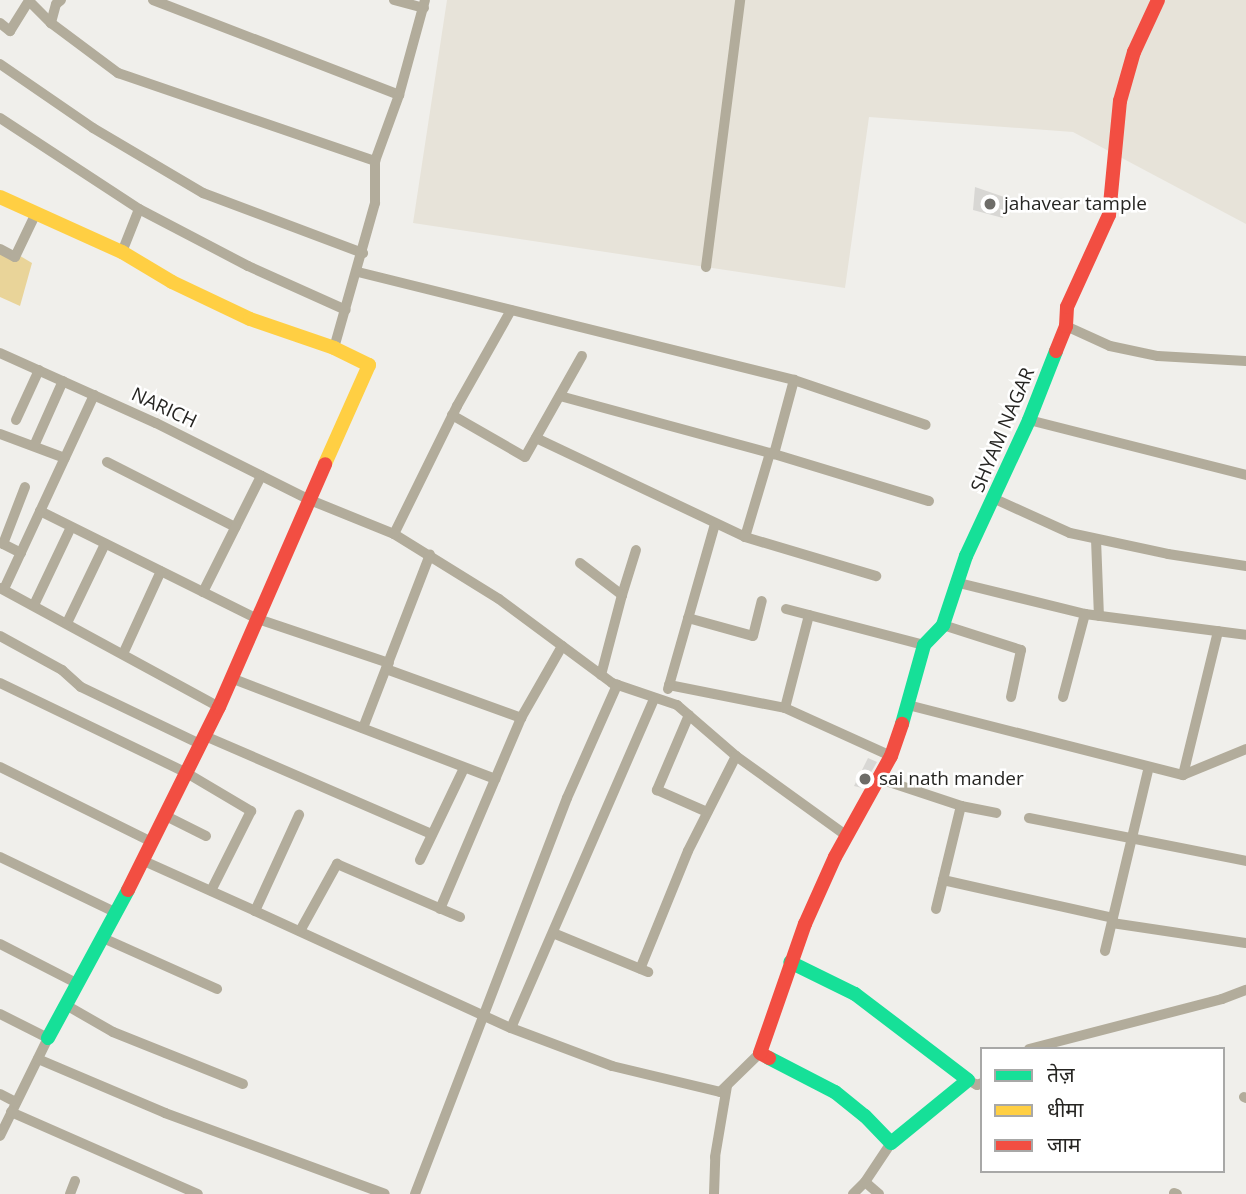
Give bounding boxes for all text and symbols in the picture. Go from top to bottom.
place label: jahavear tample [1004,193,1147,215]
marker: jahavear tample [982,196,998,212]
street label: SHYAM NAGAR [967,364,1039,496]
street label: NARICH [128,383,200,433]
place label: sai nath mander [879,768,1024,790]
marker: sai nath mander [857,771,873,787]
legend [980,1047,1225,1173]
text: तेज़ [1047,1060,1075,1088]
text: धीमा [1047,1095,1083,1123]
text: जाम [1047,1130,1081,1158]

